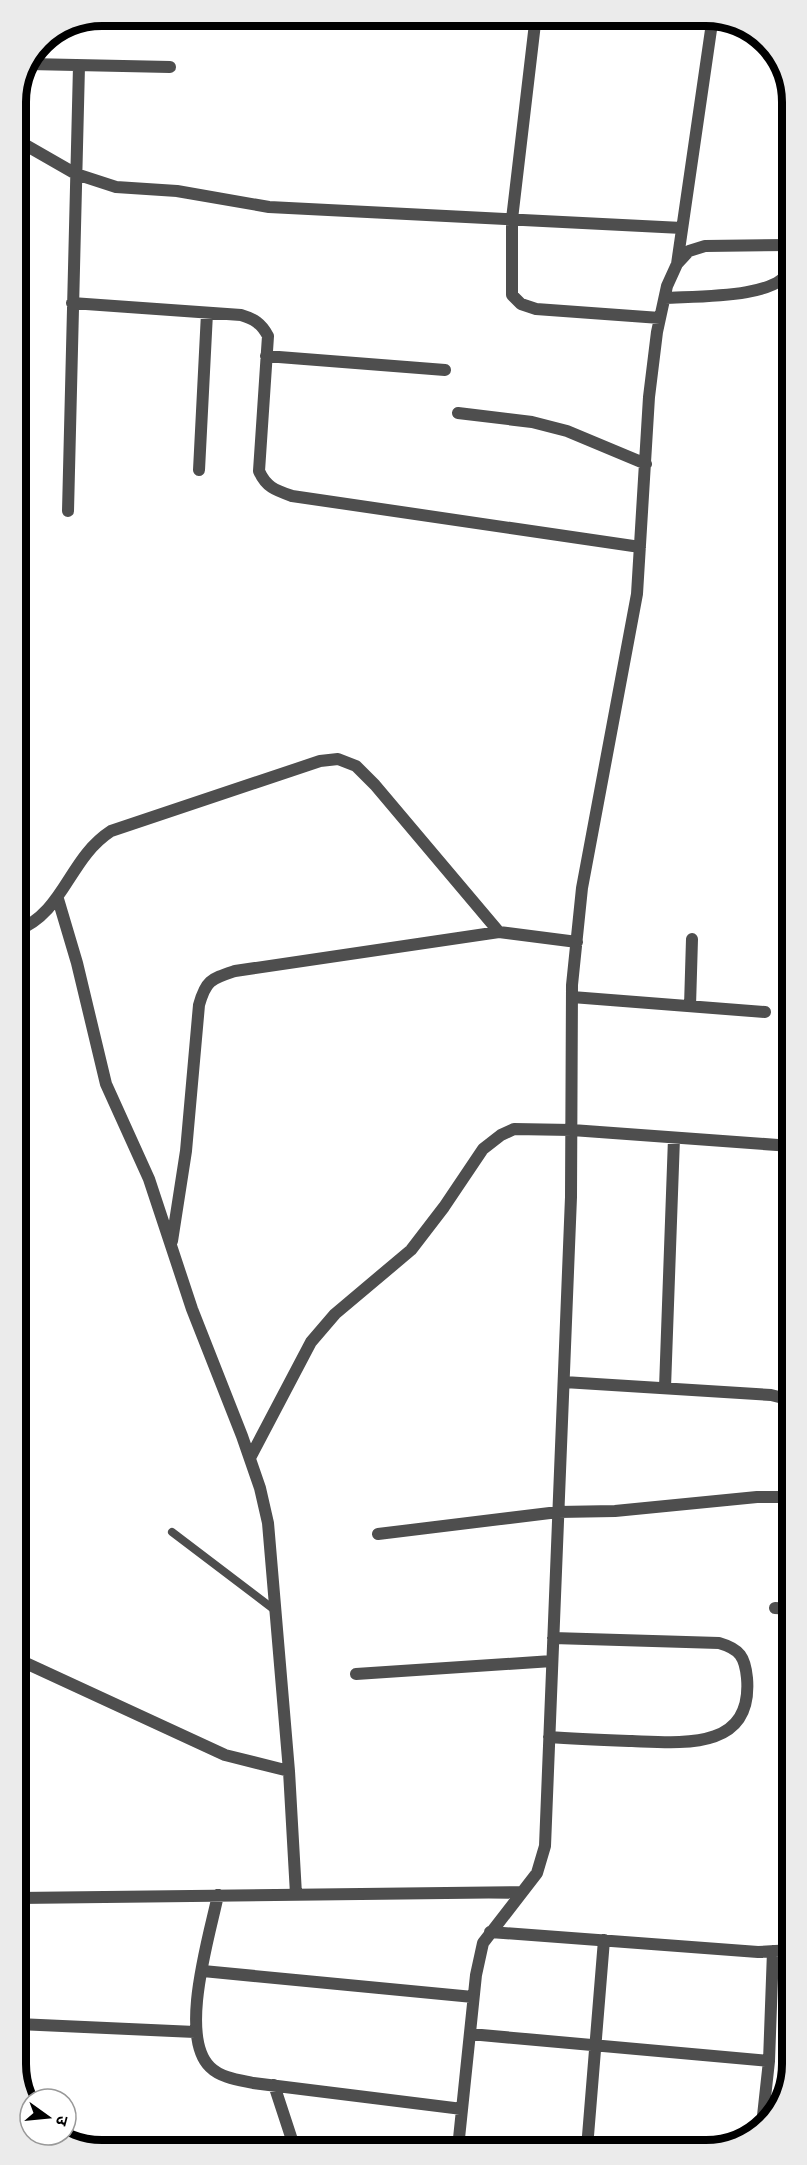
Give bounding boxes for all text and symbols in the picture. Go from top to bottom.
north arrow [18,2087,78,2147]
text: उ [51,2114,73,2129]

